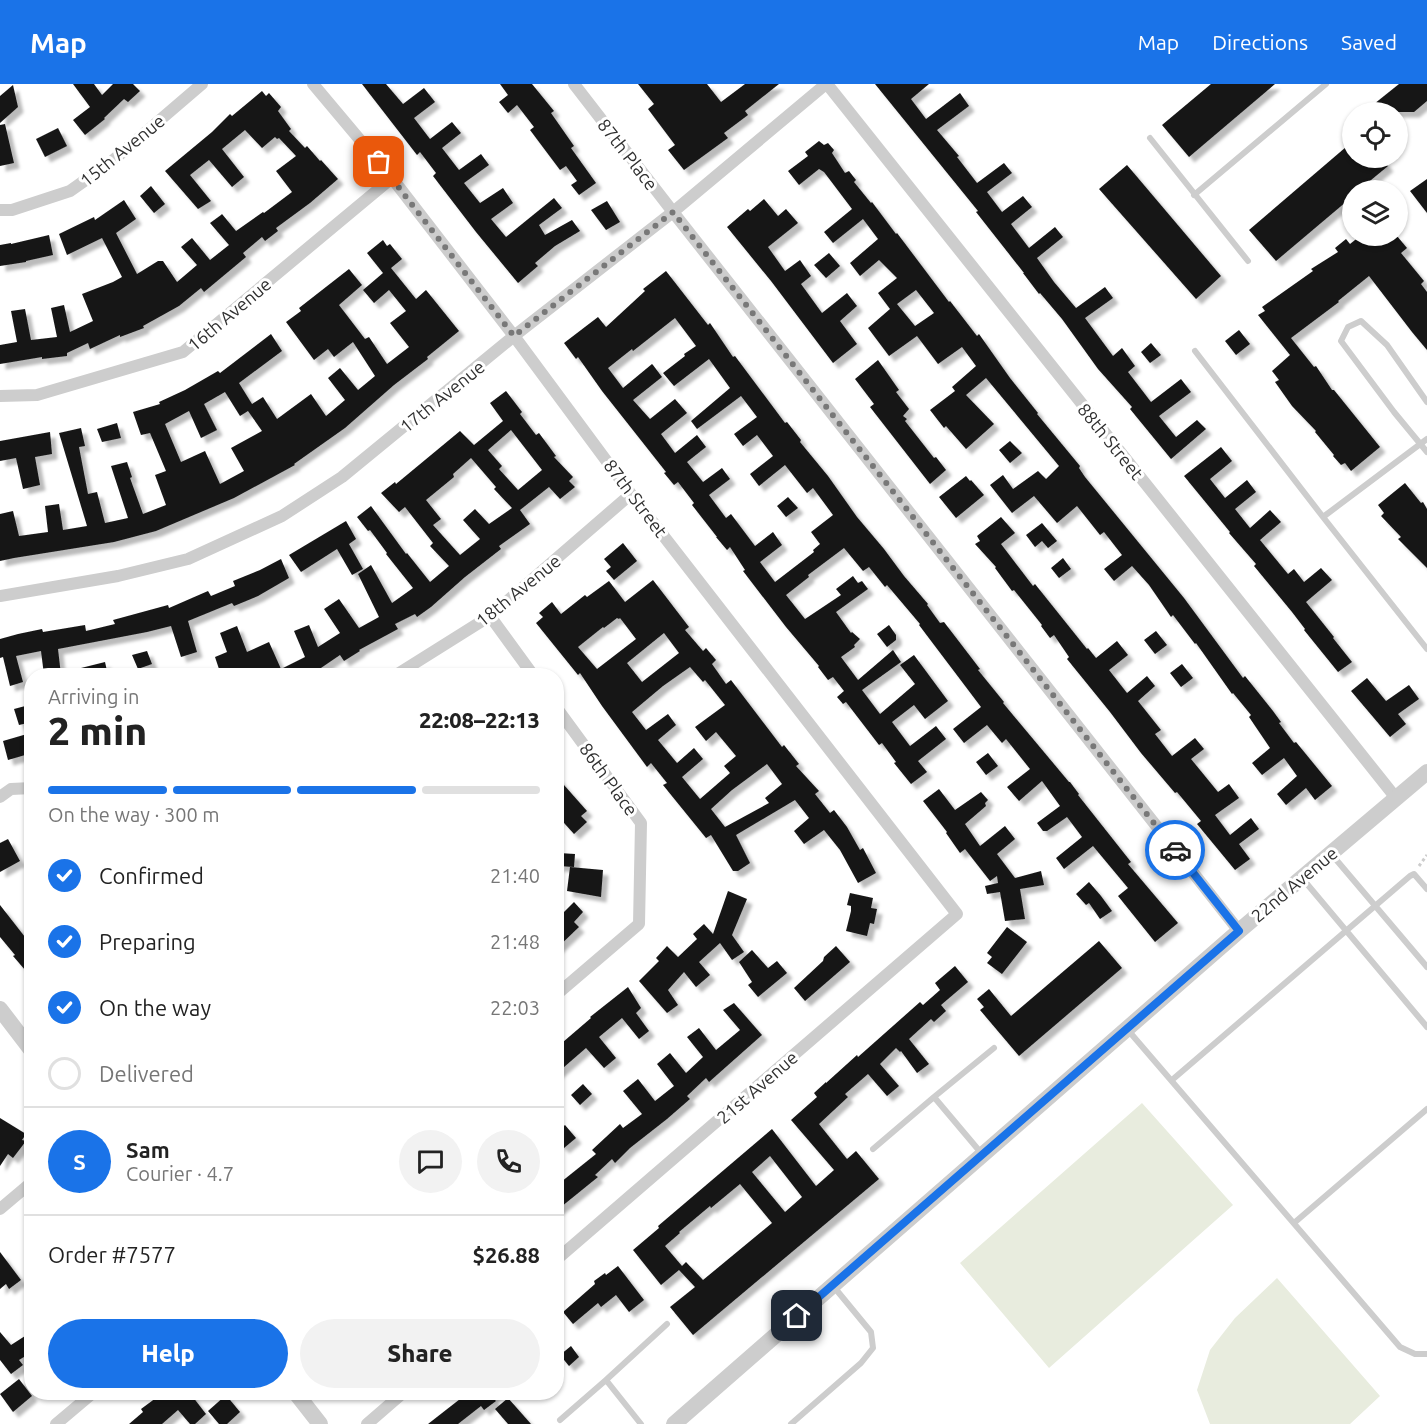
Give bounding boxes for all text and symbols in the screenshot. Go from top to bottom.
text: Map [30,27,87,58]
text: Map [1138,30,1179,54]
text: Directions [1212,30,1308,54]
text: Saved [1341,30,1397,54]
map controls [1342,102,1408,246]
button: locate [1342,102,1408,168]
street label: 15th Avenue [76,110,168,190]
street label: 87th Place [594,114,662,194]
pin [353,136,404,187]
icon: bag [362,145,395,178]
button: layers [1342,180,1408,246]
street label: 16th Avenue [183,273,275,355]
street label: 17th Avenue [396,356,488,436]
street label: 88th Street [1074,399,1148,483]
street label: 87th Street [600,455,672,541]
street label: 18th Avenue [472,550,564,630]
text: Arriving in [48,685,139,708]
text: 22:08–22:13 [419,707,540,732]
text: 2 min [48,709,147,752]
street label: 86th Place [576,739,642,819]
text: On the way · 300 m [48,803,220,826]
courier [1145,820,1205,880]
icon: car [1159,834,1192,867]
street label: 22nd Avenue [1247,842,1341,926]
icon: check [48,859,81,892]
text: Confirmed [99,863,204,888]
text: 21:40 [490,864,540,887]
icon: check [48,925,81,958]
text: Preparing [99,929,196,954]
text: 21:48 [490,930,540,953]
icon: check [48,991,81,1024]
text: On the way [99,995,211,1020]
text: 22:03 [490,996,540,1019]
street label: 21st Avenue [713,1047,801,1127]
text: Delivered [99,1061,194,1086]
button: chat [399,1130,462,1193]
button: phone [477,1130,540,1193]
text: Sam [126,1137,170,1162]
text: S [73,1149,86,1174]
text: Courier · 4.7 [126,1162,234,1185]
text: Order #7577 [48,1242,176,1267]
text: $26.88 [473,1242,540,1267]
pin [771,1290,822,1341]
icon: home [780,1299,813,1332]
button: Help [48,1319,288,1388]
button: Share [300,1319,540,1388]

